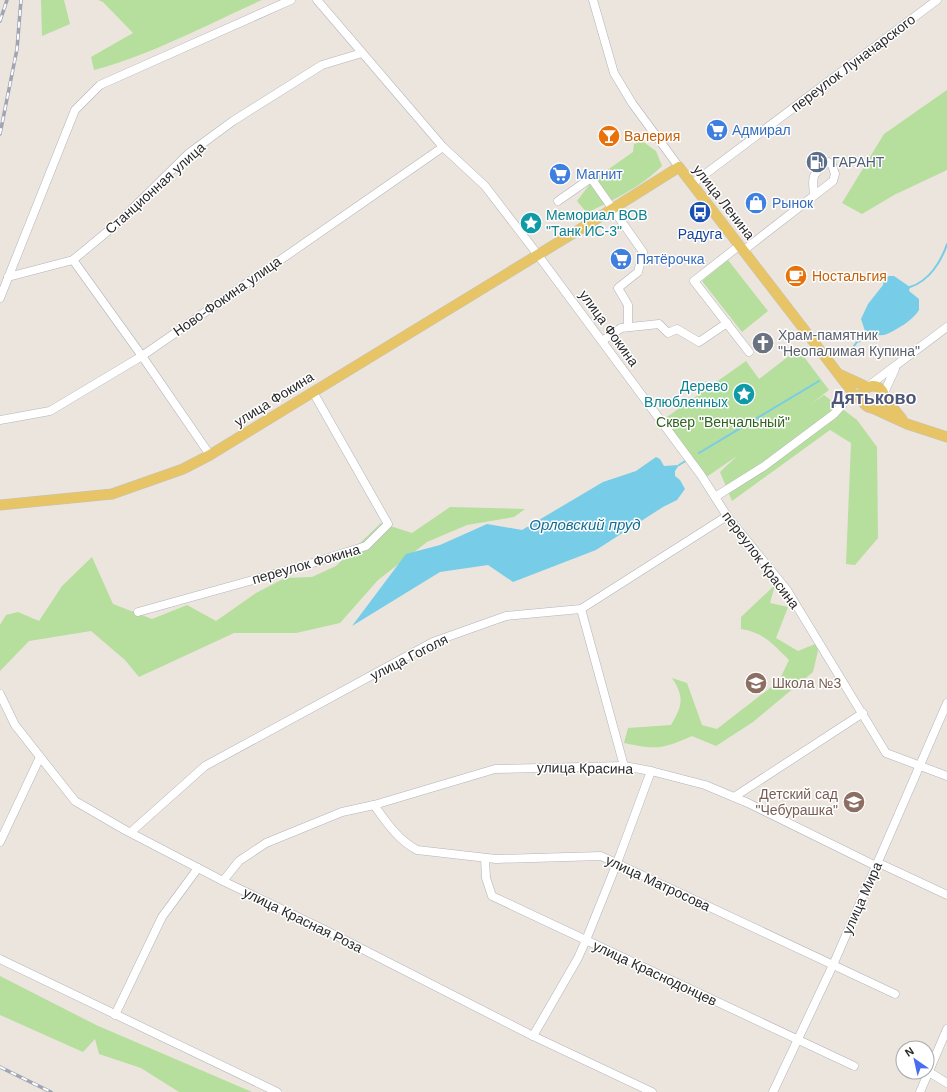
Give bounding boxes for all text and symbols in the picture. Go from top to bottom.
street label: переулок Луначарского [788,11,919,115]
supermarket icon: Адмирал [704,117,730,143]
place label: Адмирал [732,122,791,138]
bar icon: Валерия [596,123,622,149]
place label: Валерия [624,128,680,144]
street label: Станционная улица [102,139,208,237]
fuel station icon: ГАРАНТ [804,149,830,175]
place label: ГАРАНТ [832,154,885,170]
supermarket icon: Магнит [547,161,573,187]
street label: улица Ленина [690,161,758,243]
place label: Магнит [576,166,623,182]
shop icon: Рынок [743,190,769,216]
place label: Рынок [772,195,814,211]
bus stop icon: Радуга [687,199,713,225]
place label: Мемориал ВОВ "Танк ИС-3" [546,207,648,239]
place icon: Мемориал ВОВ "Танк ИС-3" [518,210,544,236]
place label: Радуга [678,226,722,242]
supermarket icon: Пятёрочка [608,246,634,272]
place label: Пятёрочка [636,251,705,267]
street label: Ново-Фокина улица [170,253,284,339]
cafe icon: Ностальгия [783,263,809,289]
place label: Ностальгия [812,268,887,284]
street label: улица Фокина [576,287,642,369]
place label: Храм-памятник "Неопалимая Купина" [778,327,920,359]
church icon: Храм-памятник "Неопалимая Купина" [750,330,776,356]
street label: улица Фокина [231,368,317,430]
place label: Дерево Влюбленных [644,378,728,410]
place icon: Дерево Влюбленных [731,381,757,407]
district label: Дятьково [832,388,916,408]
park label: Сквер "Венчальный" [656,414,790,430]
street label: переулок Красина [719,508,803,612]
water label: Орловский пруд [529,516,641,533]
street label: переулок Фокина [250,541,362,587]
street label: улица Гоголя [368,631,450,683]
school or university icon: Школа №3 [743,670,769,696]
place label: Школа №3 [772,675,841,691]
street label: улица Красина [537,759,634,777]
place label: Детский сад "Чебурашка" [756,786,838,818]
school or university icon: Детский сад "Чебурашка" [841,789,867,815]
street label: улица Матросова [603,852,713,914]
street label: улица Мира [839,859,885,937]
street label: улица Красная Роза [241,884,365,956]
street label: улица Краснодонцев [590,937,720,1009]
north arrow [895,1040,935,1080]
text: N [903,1044,916,1059]

